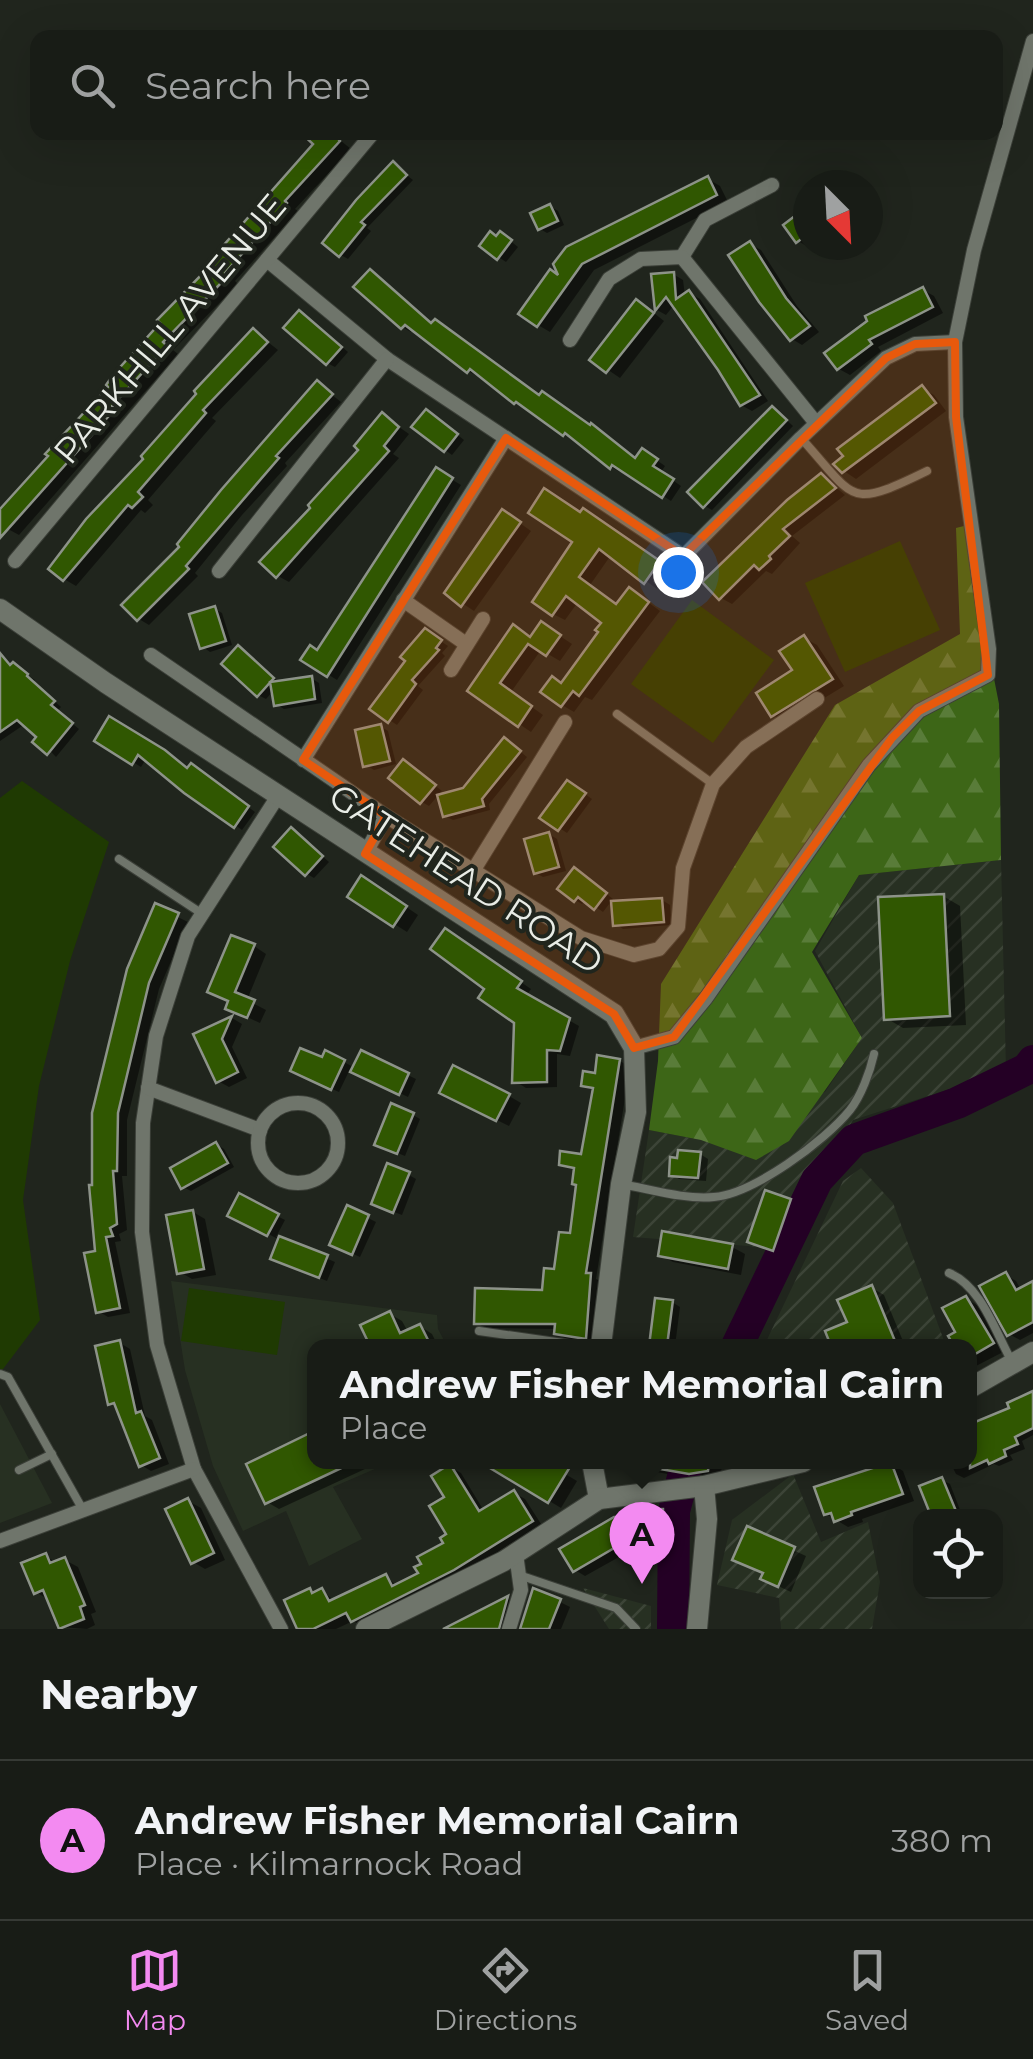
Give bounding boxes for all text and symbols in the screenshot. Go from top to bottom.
search box [30,30,1003,140]
icon: search [65,58,120,113]
text: Search here [145,62,371,109]
north arrow [793,170,883,260]
street label: PARKHILL AVENUE [44,185,295,472]
your location [653,547,704,598]
street label: GATEHEAD ROAD [321,774,611,983]
popup [307,1339,977,1469]
text: Andrew Fisher Memorial Cairn [340,1361,944,1408]
text: Place [340,1408,427,1447]
pin: A [610,1502,674,1584]
map controls [913,1509,1003,1599]
button: locate [913,1509,1003,1599]
text: Nearby [40,1668,197,1720]
text: Andrew Fisher Memorial Cairn [135,1797,739,1844]
text: A [60,1821,85,1860]
text: 380 m [891,1821,993,1860]
text: Place · Kilmarnock Road [135,1844,523,1883]
tab: Map [124,1943,186,2037]
tab: Directions [434,1943,577,2037]
tab: Saved [825,1943,909,2037]

